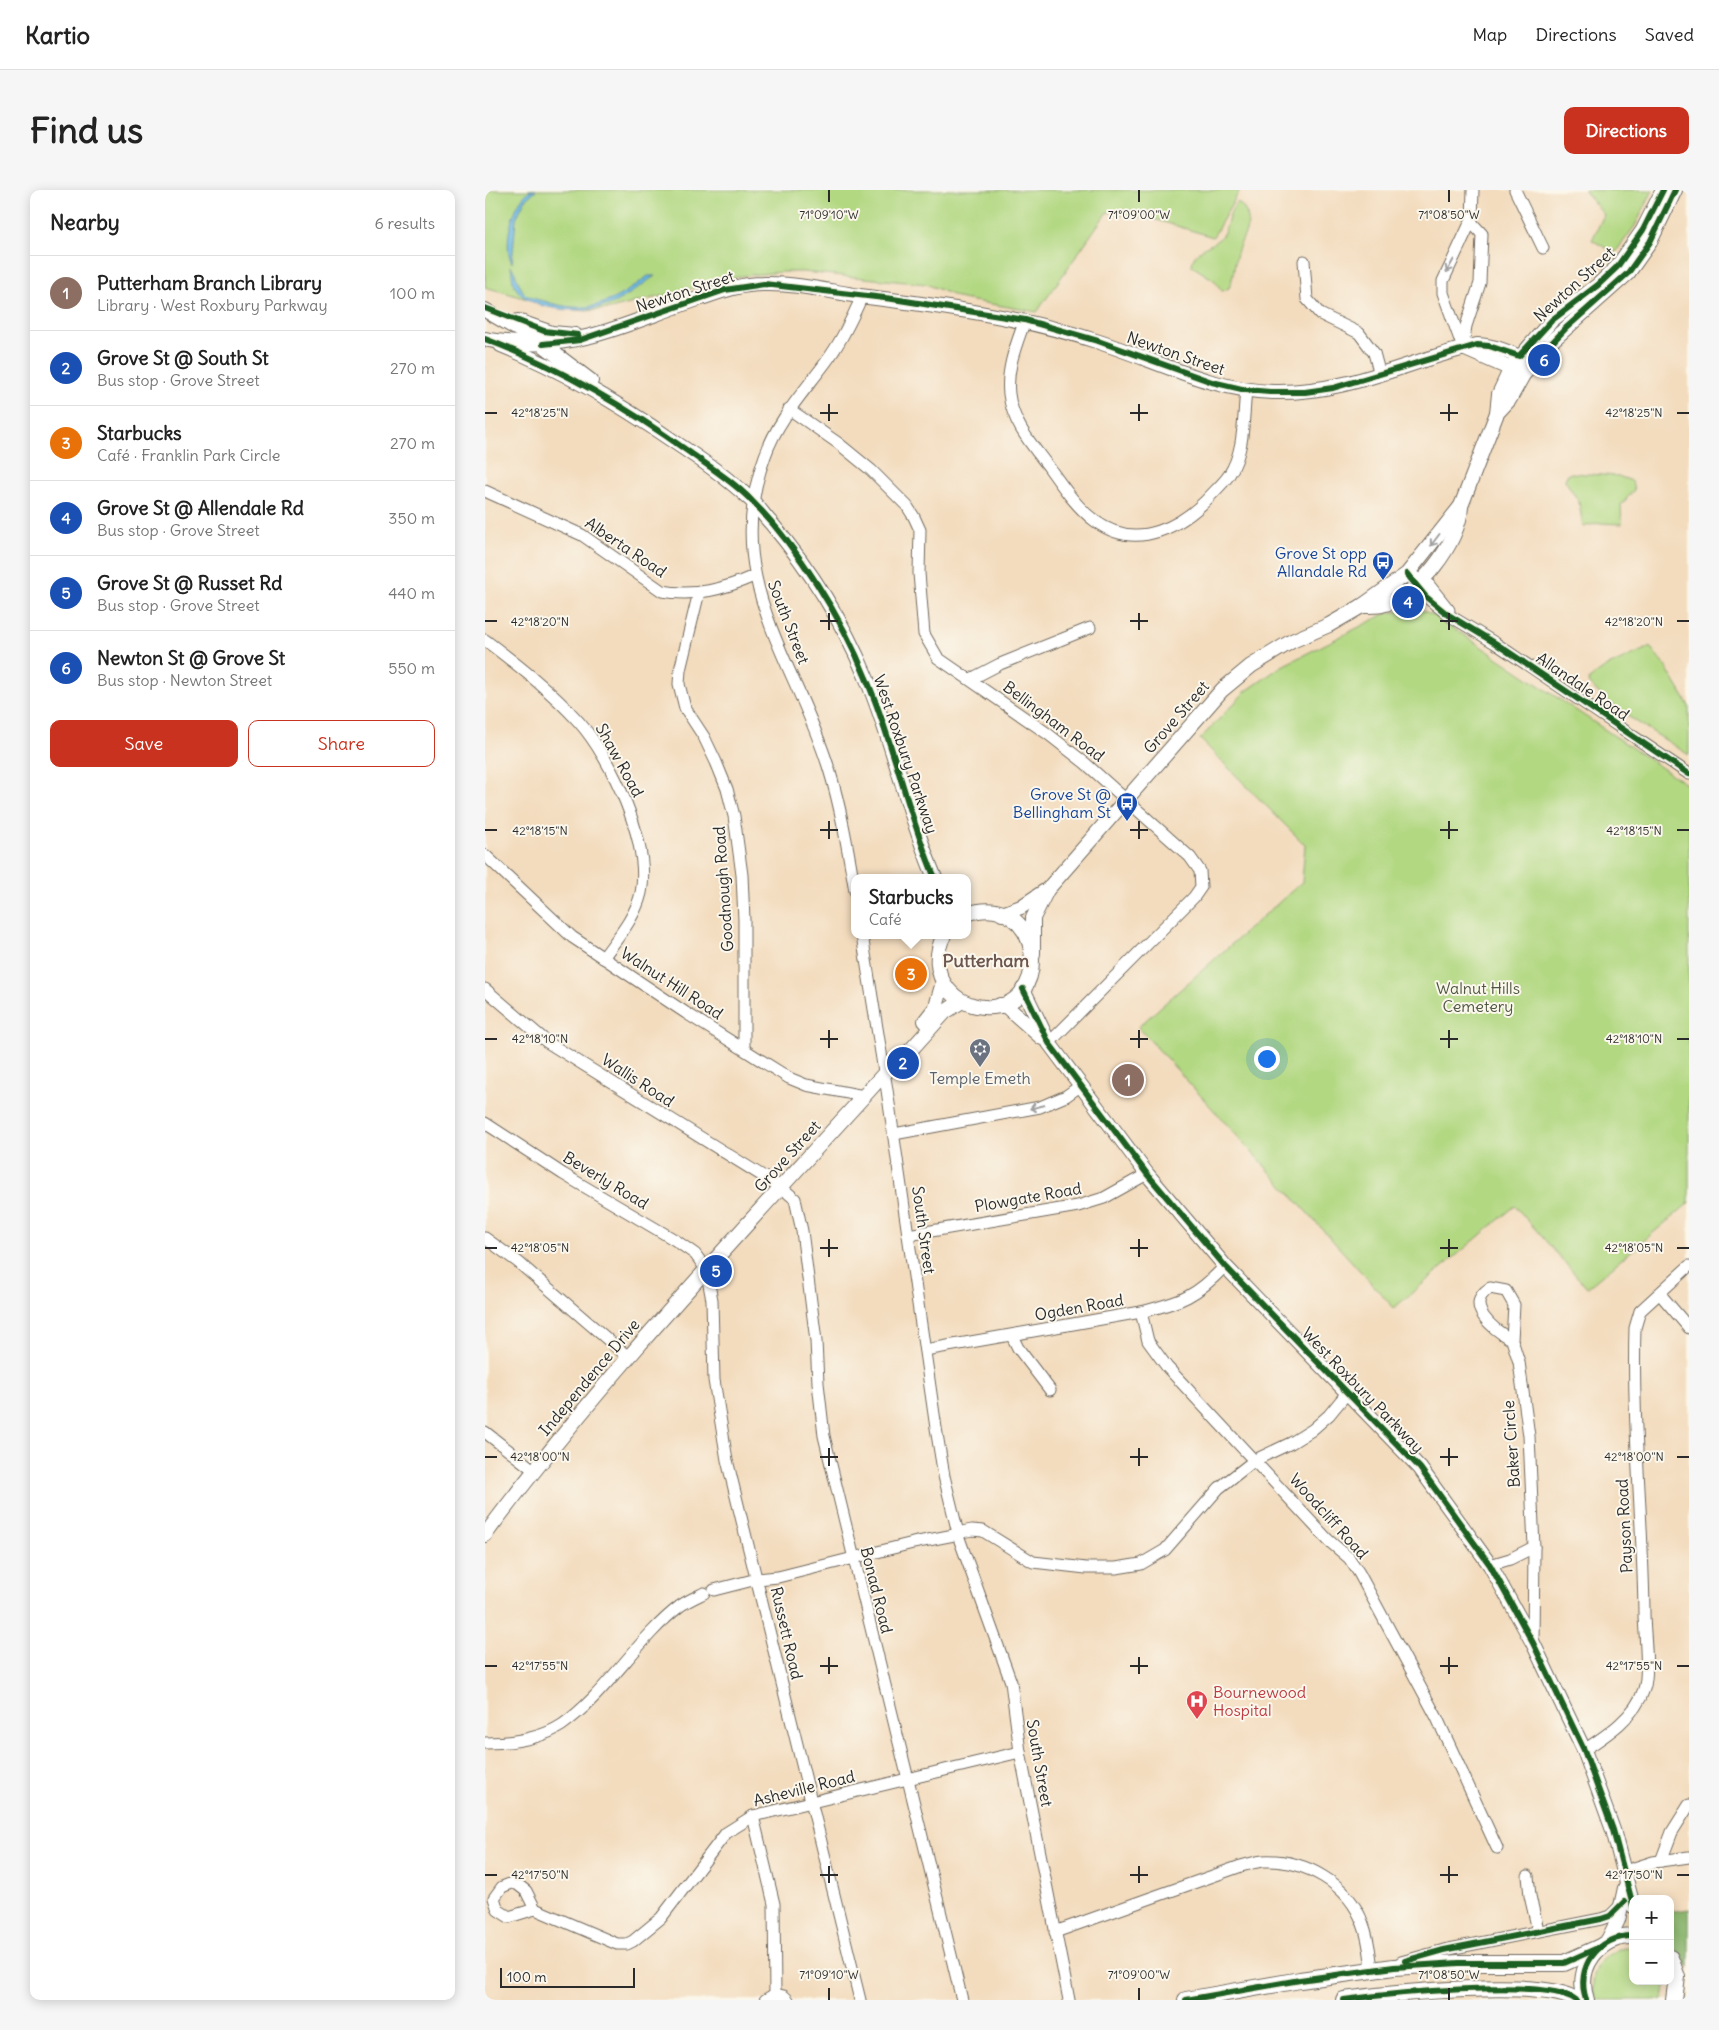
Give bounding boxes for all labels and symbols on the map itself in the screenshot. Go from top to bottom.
text: 71°09'10"W [799,207,859,222]
text: 71°09'00"W [1108,207,1170,222]
text: 71°08'50"W [1418,207,1480,222]
street label: Newton Street [1529,242,1619,326]
one-way arrow [1445,258,1455,273]
street label: Newton Street [633,265,737,316]
street label: Newton Street [1124,327,1228,379]
pin: 6 [1528,341,1560,379]
text: 42°18'25"N [511,405,569,420]
text: 42°18'25"N [1605,405,1663,420]
street label: Alberta Road [582,513,670,581]
one-way arrow [1430,533,1440,547]
place label: Grove St opp Allandale Rd [1275,543,1367,581]
bus stop icon: Grove St opp Allandale Rd [1371,550,1395,581]
street label: South Street [764,577,814,667]
pin: 4 [1392,583,1424,621]
text: 42°18'20"N [511,614,569,629]
text: 42°18'20"N [1605,614,1663,629]
street label: Allandale Road [1533,648,1633,724]
street label: West Roxbury Parkway [869,672,943,836]
street label: Bellingham Road [999,676,1109,766]
street label: Grove Street [1139,676,1213,757]
street label: Shaw Road [592,720,648,800]
place label: Grove St @ Bellingham St [1013,784,1112,822]
bus stop icon: Grove St @ Bellingham St [1115,791,1139,822]
text: 42°18'15"N [512,823,568,838]
text: 42°18'15"N [1606,823,1662,838]
street label: Goodnough Road [709,825,737,953]
street label: Walnut Hill Road [617,942,727,1024]
district label: Putterham [943,949,1030,972]
pin: 3 [895,955,927,993]
park label: Walnut Hills Cemetery [1436,978,1520,1016]
text: 42°18'10"N [512,1031,568,1046]
text: 42°18'10"N [1606,1031,1662,1046]
synagogue icon: Temple Emeth [968,1037,992,1068]
pin: 2 [887,1044,919,1082]
your location [1254,1046,1280,1072]
street label: Wallis Road [598,1049,678,1111]
pin: 1 [1112,1061,1144,1099]
place label: Temple Emeth [929,1068,1031,1088]
one-way arrow [1030,1103,1046,1112]
street label: Grove Street [750,1115,825,1196]
street label: Beverly Road [560,1147,652,1213]
street label: Plowgate Road [973,1178,1083,1216]
street label: South Street [908,1185,940,1276]
text: 42°18'05"N [511,1240,569,1255]
text: 42°18'05"N [1605,1240,1663,1255]
pin: 5 [700,1252,732,1290]
street label: Ogden Road [1033,1289,1125,1325]
street label: Independence Drive [534,1314,644,1440]
street label: West Roxbury Parkway [1298,1323,1428,1457]
street label: Baker Circle [1498,1400,1524,1488]
text: 42°18'00"N [510,1449,570,1464]
text: 42°18'00"N [1604,1449,1664,1464]
street label: Woodcliff Road [1285,1469,1373,1563]
street label: Payson Road [1612,1478,1636,1574]
street label: Bonad Road [857,1545,897,1635]
street label: Russett Road [767,1585,807,1681]
text: 42°17'55"N [512,1658,568,1673]
text: 42°17'55"N [1606,1658,1662,1673]
place label: Bournewood Hospital [1213,1682,1306,1720]
hospital icon: Bournewood Hospital [1185,1689,1209,1720]
street label: South Street [1022,1718,1058,1809]
street label: Asheville Road [751,1766,857,1810]
text: 42°17'50"N [511,1867,569,1882]
text: 42°17'50"N [1605,1867,1663,1882]
scale bar [500,1965,635,1988]
text: 71°09'10"W [799,1967,859,1982]
text: 71°09'00"W [1108,1967,1170,1982]
text: 71°08'50"W [1418,1967,1480,1982]

